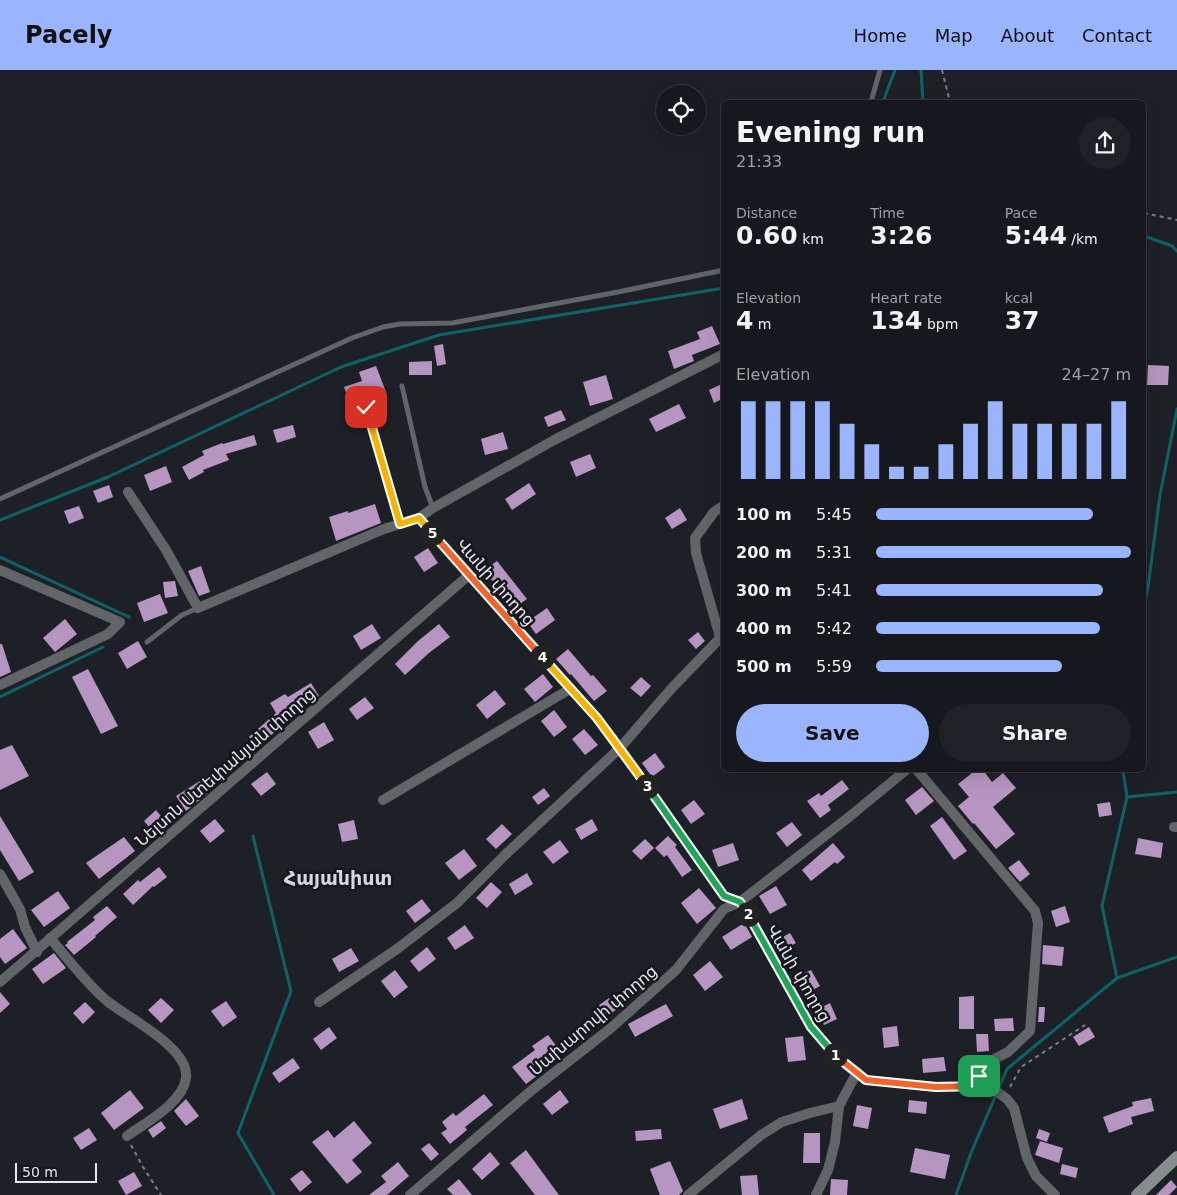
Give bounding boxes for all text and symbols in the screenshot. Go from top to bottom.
text: Pacely [25,21,113,49]
text: Home [854,25,907,46]
text: Map [935,25,973,46]
text: About [1001,25,1054,46]
text: Contact [1082,25,1152,46]
map controls [656,85,706,135]
button: locate [656,85,706,135]
text: Evening run [736,116,925,149]
button: share [1079,117,1131,169]
text: 21:33 [736,152,782,171]
text: Distance [736,205,797,221]
text: Time [870,205,905,221]
text: Pace [1005,205,1037,221]
text: 0.60 [736,221,798,250]
text: 3:26 [870,221,933,250]
text: 5:44 [1005,221,1067,250]
text: km [798,231,824,247]
text: /km [1067,231,1098,247]
text: Elevation [736,290,801,306]
text: Heart rate [870,290,942,306]
text: kcal [1005,290,1033,306]
text: 4 [736,306,753,335]
text: 134 [870,306,923,335]
text: 37 [1005,306,1039,335]
text: m [753,316,772,332]
text: bpm [923,316,958,332]
text: Elevation [736,365,810,384]
text: 24–27 m [1062,365,1131,384]
pin [345,386,387,428]
icon: check [352,393,380,421]
text: 100 m [736,505,792,524]
text: 5:45 [816,505,852,524]
pin: 5 [420,520,444,546]
text: 5 [428,525,437,541]
street label: Վանի փողոց [453,535,539,630]
text: 200 m [736,543,792,562]
text: 5:31 [816,543,852,562]
text: 300 m [736,581,792,600]
text: 5:41 [816,581,852,600]
text: 400 m [736,619,792,638]
text: 5:42 [816,619,852,638]
pin: 4 [530,644,554,670]
text: 4 [538,649,547,665]
text: 500 m [736,657,792,676]
text: 5:59 [816,657,852,676]
street label: Նելսոն Ստեփանյան փողոց [132,684,319,851]
button: Save [736,704,929,762]
button: Share [939,704,1131,762]
pin: 3 [634,774,660,798]
text: 3 [643,778,652,794]
district label: Հայանիստ [284,867,392,889]
pin: 2 [736,902,760,926]
text: 2 [744,906,753,922]
street label: Վանի փողոց [763,921,834,1025]
street label: Սախարովի փողոց [526,962,661,1079]
pin: 1 [822,1042,848,1068]
text: 1 [831,1047,840,1063]
pin [958,1055,1000,1097]
icon: arrive [965,1062,993,1090]
scale bar [15,1160,98,1183]
text: 50 m [22,1164,58,1180]

